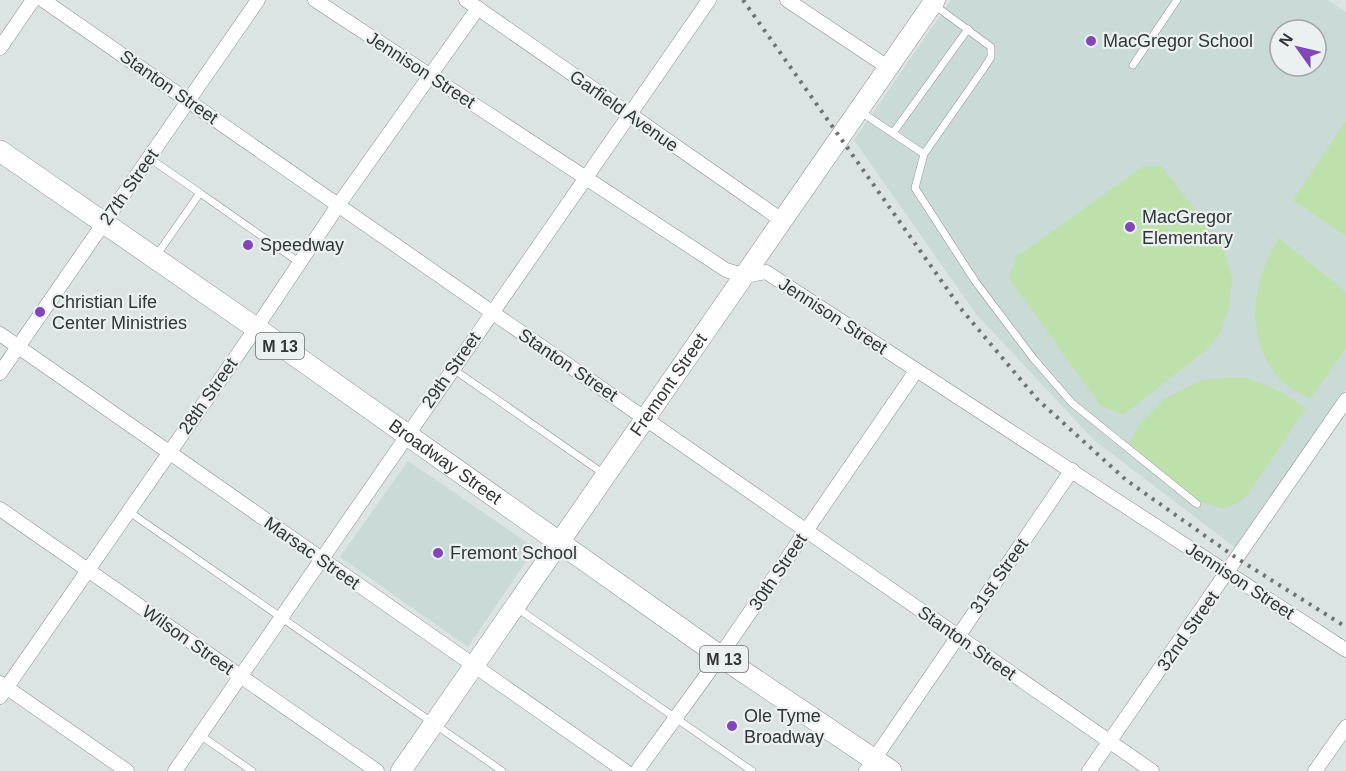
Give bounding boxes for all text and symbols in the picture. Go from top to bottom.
north arrow [1268,18,1328,78]
street label: Jennison Street [363,28,479,112]
text: N [1276,30,1296,49]
place label: MacGregor School [1103,31,1253,51]
marker: MacGregor School [1084,34,1098,48]
street label: Stanton Street [116,46,222,128]
street label: Garfield Avenue [566,66,682,156]
street label: 27th Street [96,145,162,229]
place label: MacGregor Elementary [1142,207,1233,248]
marker: MacGregor Elementary [1123,220,1137,234]
place label: Speedway [260,235,344,255]
marker: Speedway [241,238,255,252]
street label: Jennison Street [775,274,891,358]
place label: Christian Life Center Ministries [52,292,187,333]
marker: Christian Life Center Ministries [33,305,47,319]
street label: Stanton Street [515,325,621,405]
street label: 29th Street [418,328,484,412]
street label: Fremont Street [626,330,711,440]
road number: M 13 [256,333,304,359]
street label: 28th Street [175,354,241,438]
street label: Broadway Street [385,415,505,508]
street label: Marsac Street [260,513,364,593]
street label: 30th Street [745,530,811,614]
street label: 31st Street [966,535,1032,617]
street label: Jennison Street [1182,539,1298,623]
place label: Fremont School [450,543,577,563]
marker: Fremont School [431,546,445,560]
street label: 32nd Street [1153,587,1223,675]
street label: Wilson Street [138,601,238,679]
street label: Stanton Street [914,602,1020,684]
road number: M 13 [700,646,748,672]
place label: Ole Tyme Broadway [744,706,824,747]
marker: Ole Tyme Broadway [725,719,739,733]

